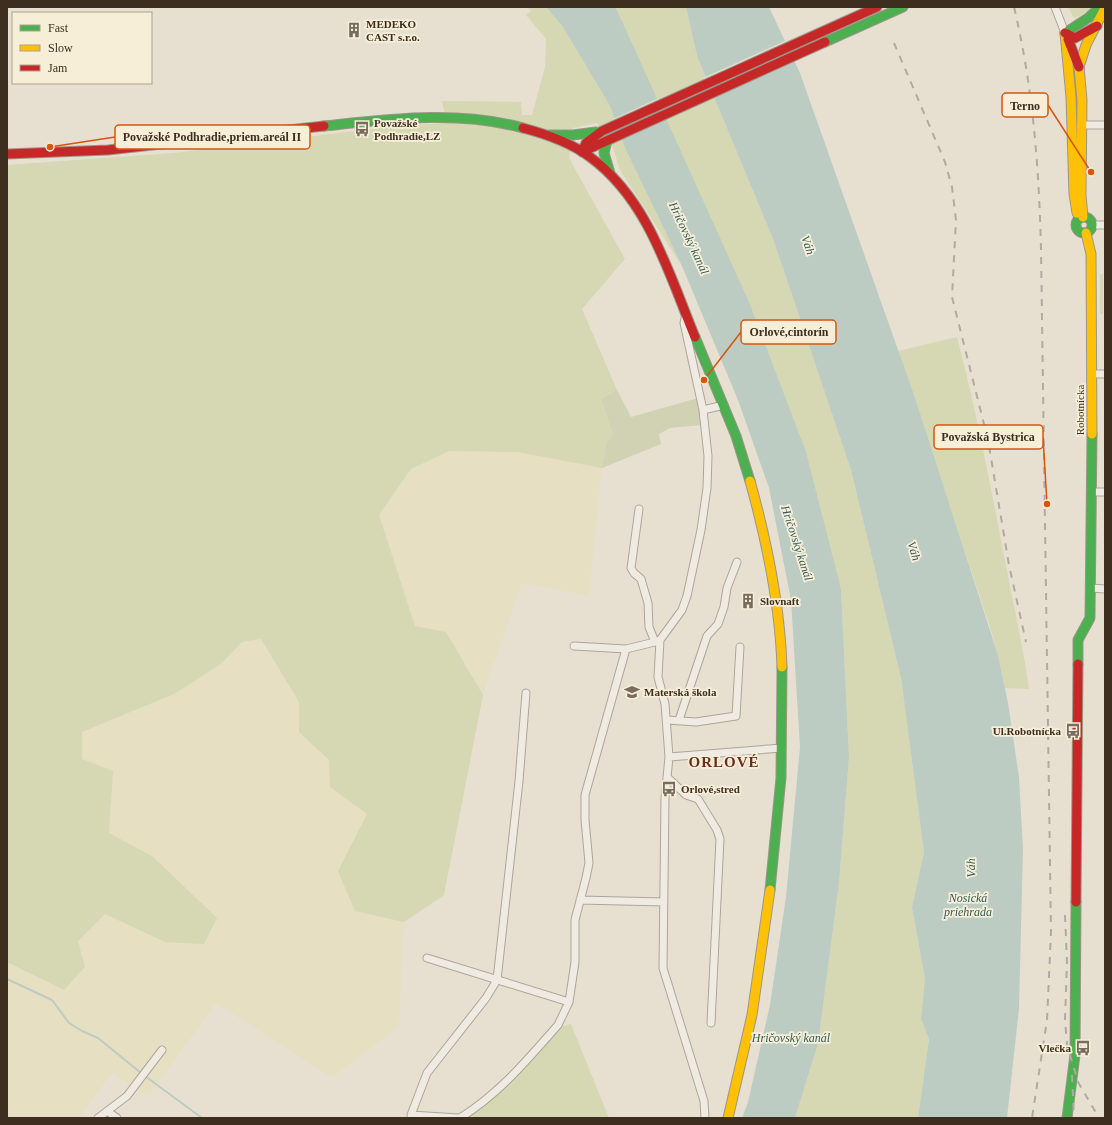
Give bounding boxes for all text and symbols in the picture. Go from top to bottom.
legend [12,12,152,84]
place label: MEDEKO CAST s.r.o. [366,18,420,43]
text: Fast [48,21,69,35]
building icon: MEDEKO CAST s.r.o. [345,21,363,39]
text: Slow [48,41,73,55]
text: Jam [48,61,68,75]
callout: Terno [1002,93,1048,117]
text: Terno [1010,99,1040,113]
place label: Považské Podhradie,LZ [374,117,440,142]
bus stop icon: Považské Podhradie,LZ [353,120,371,138]
callout: Považské Podhradie,priem.areál II [115,125,310,149]
text: Považské Podhradie,priem.areál II [123,130,302,144]
water label: Hričovský kanál [666,199,712,277]
water label: Váh [798,234,818,256]
callout: Orlové,cintorín [741,320,836,344]
text: Orlové,cintorín [750,325,829,339]
street label: Robotnícka [1074,385,1086,435]
callout: Považská Bystrica [934,425,1043,449]
text: Považská Bystrica [941,430,1035,444]
water label: Hričovský kanál [778,503,816,583]
water label: Váh [904,540,924,562]
building icon: Slovnaft [739,592,757,610]
place label: Slovnaft [760,595,799,607]
school or university icon: Materská škola [623,683,641,701]
place label: Materská škola [644,686,717,698]
bus stop icon: Ul.Robotnícka [1064,722,1082,740]
place label: Ul.Robotnícka [993,725,1061,737]
district label: ORLOVÉ [688,754,760,770]
bus stop icon: Orlové,stred [660,780,678,798]
place label: Orlové,stred [681,783,740,795]
water label: Váh [964,858,978,878]
water label: Nosická priehrada [943,891,992,919]
water label: Hričovský kanál [751,1031,831,1045]
bus stop icon: Vlečka [1074,1039,1092,1057]
place label: Vlečka [1039,1042,1071,1054]

